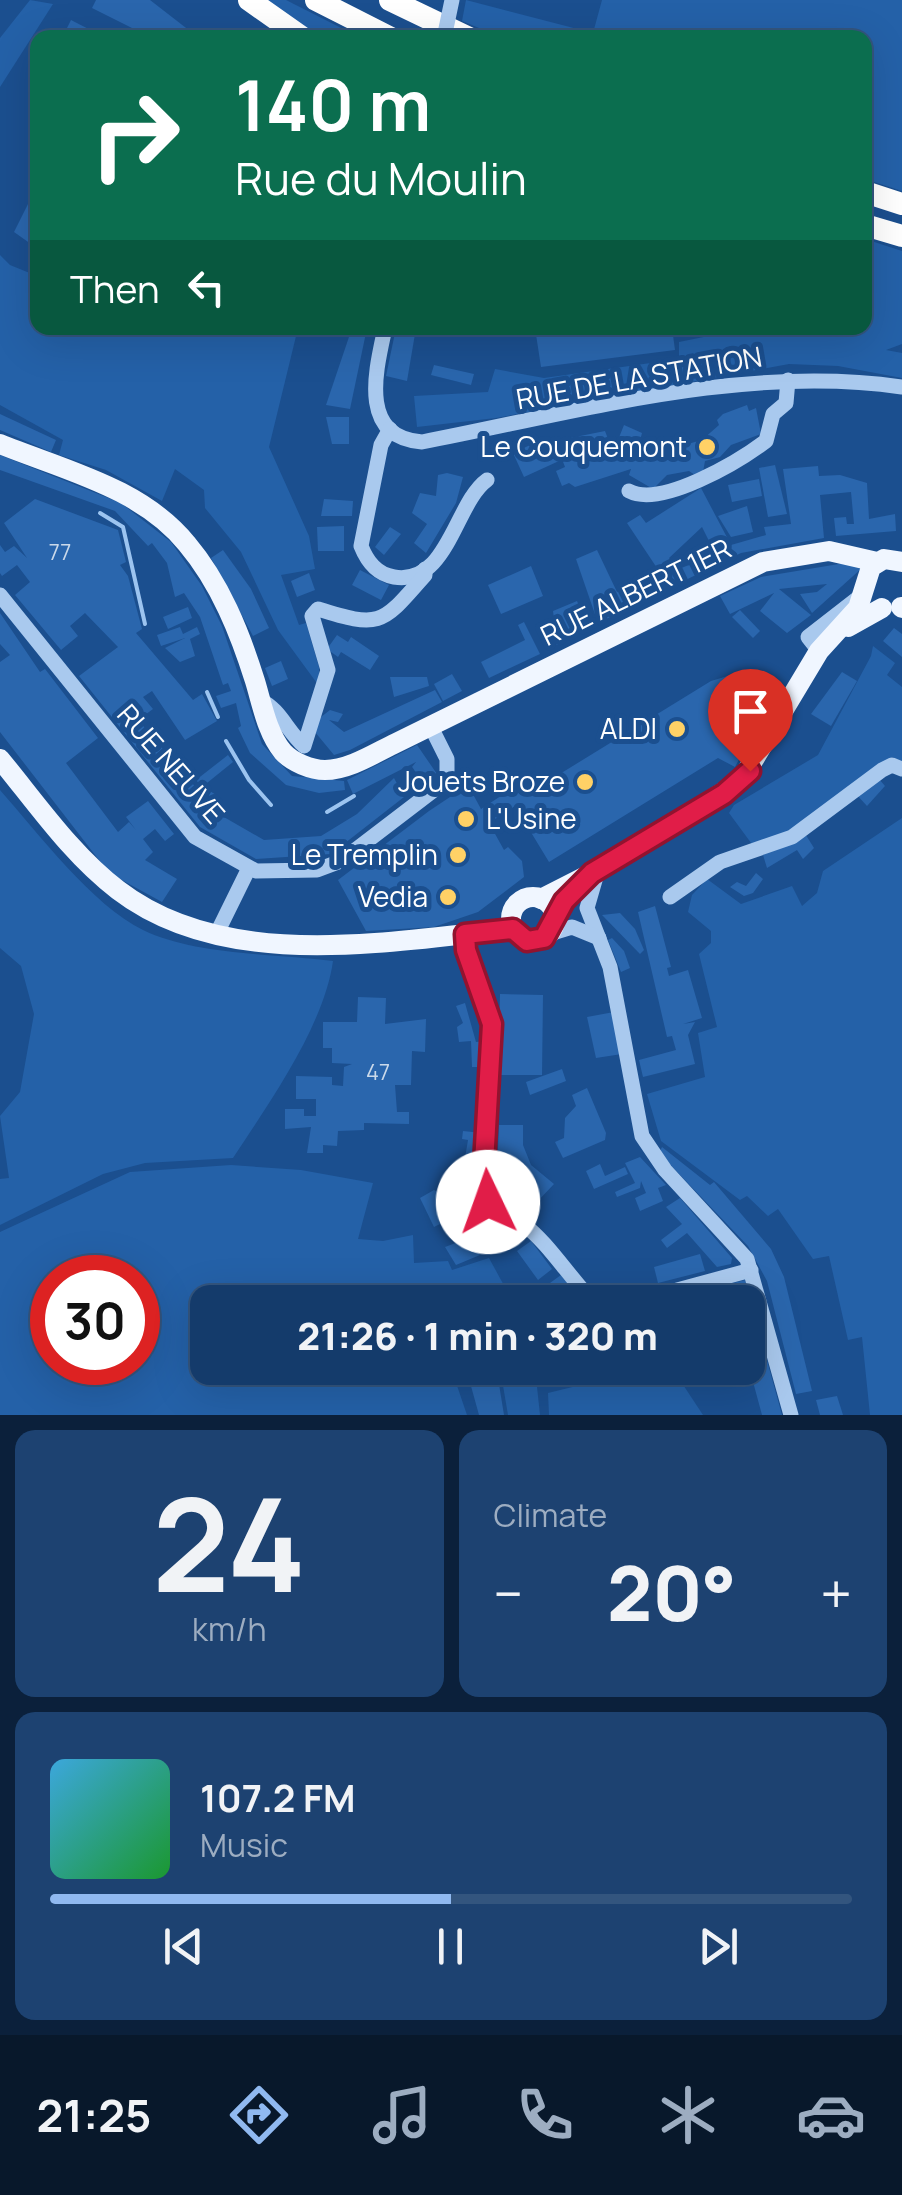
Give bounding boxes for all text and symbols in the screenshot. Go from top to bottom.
text: 140 m [235,56,431,152]
icon: right [70,70,200,200]
text: Rue du Moulin [235,147,527,209]
icon: left [179,260,234,315]
text: Then [70,262,159,314]
street label: RUE DE LA STATION [513,337,765,417]
place label: Le Couquemont [480,427,687,465]
marker: Le Couquemont [696,436,718,458]
street label: RUE ALBERT 1ER [534,529,737,654]
house number: 77 [49,537,71,567]
pin [708,669,793,772]
icon: arrive [723,684,778,739]
street label: RUE NEUVE [109,696,234,831]
place label: ALDI [600,709,657,747]
marker: ALDI [666,718,688,740]
place label: Jouets Broze [398,762,565,800]
marker: Jouets Broze [574,771,596,793]
place label: L'Usine [486,799,577,837]
marker: L'Usine [455,808,477,830]
place label: Le Tremplin [291,835,438,873]
marker: Le Tremplin [447,844,469,866]
place label: Vedia [358,877,428,915]
marker: Vedia [437,886,459,908]
house number: 47 [366,1057,390,1087]
position arrow [436,1150,540,1254]
speed limit sign: 30 [30,1255,160,1385]
text: 21:26 · 1 min · 320 m [297,1309,658,1361]
text: 24 [152,1453,306,1631]
text: Climate [494,1493,607,1537]
text: 20° [607,1541,737,1644]
text: − [494,1555,523,1631]
text: + [820,1555,852,1631]
text: km/h [192,1607,266,1651]
text: 107.2 FM [200,1771,355,1823]
text: Music [200,1823,288,1867]
icon: previous [156,1919,211,1974]
icon: pause [423,1919,478,1974]
icon: next [691,1919,746,1974]
icon: directions [224,2080,294,2150]
icon: music [367,2080,437,2150]
icon: phone [510,2080,580,2150]
icon: climate [653,2080,723,2150]
icon: car [796,2080,866,2150]
text: 21:25 [36,2084,152,2146]

